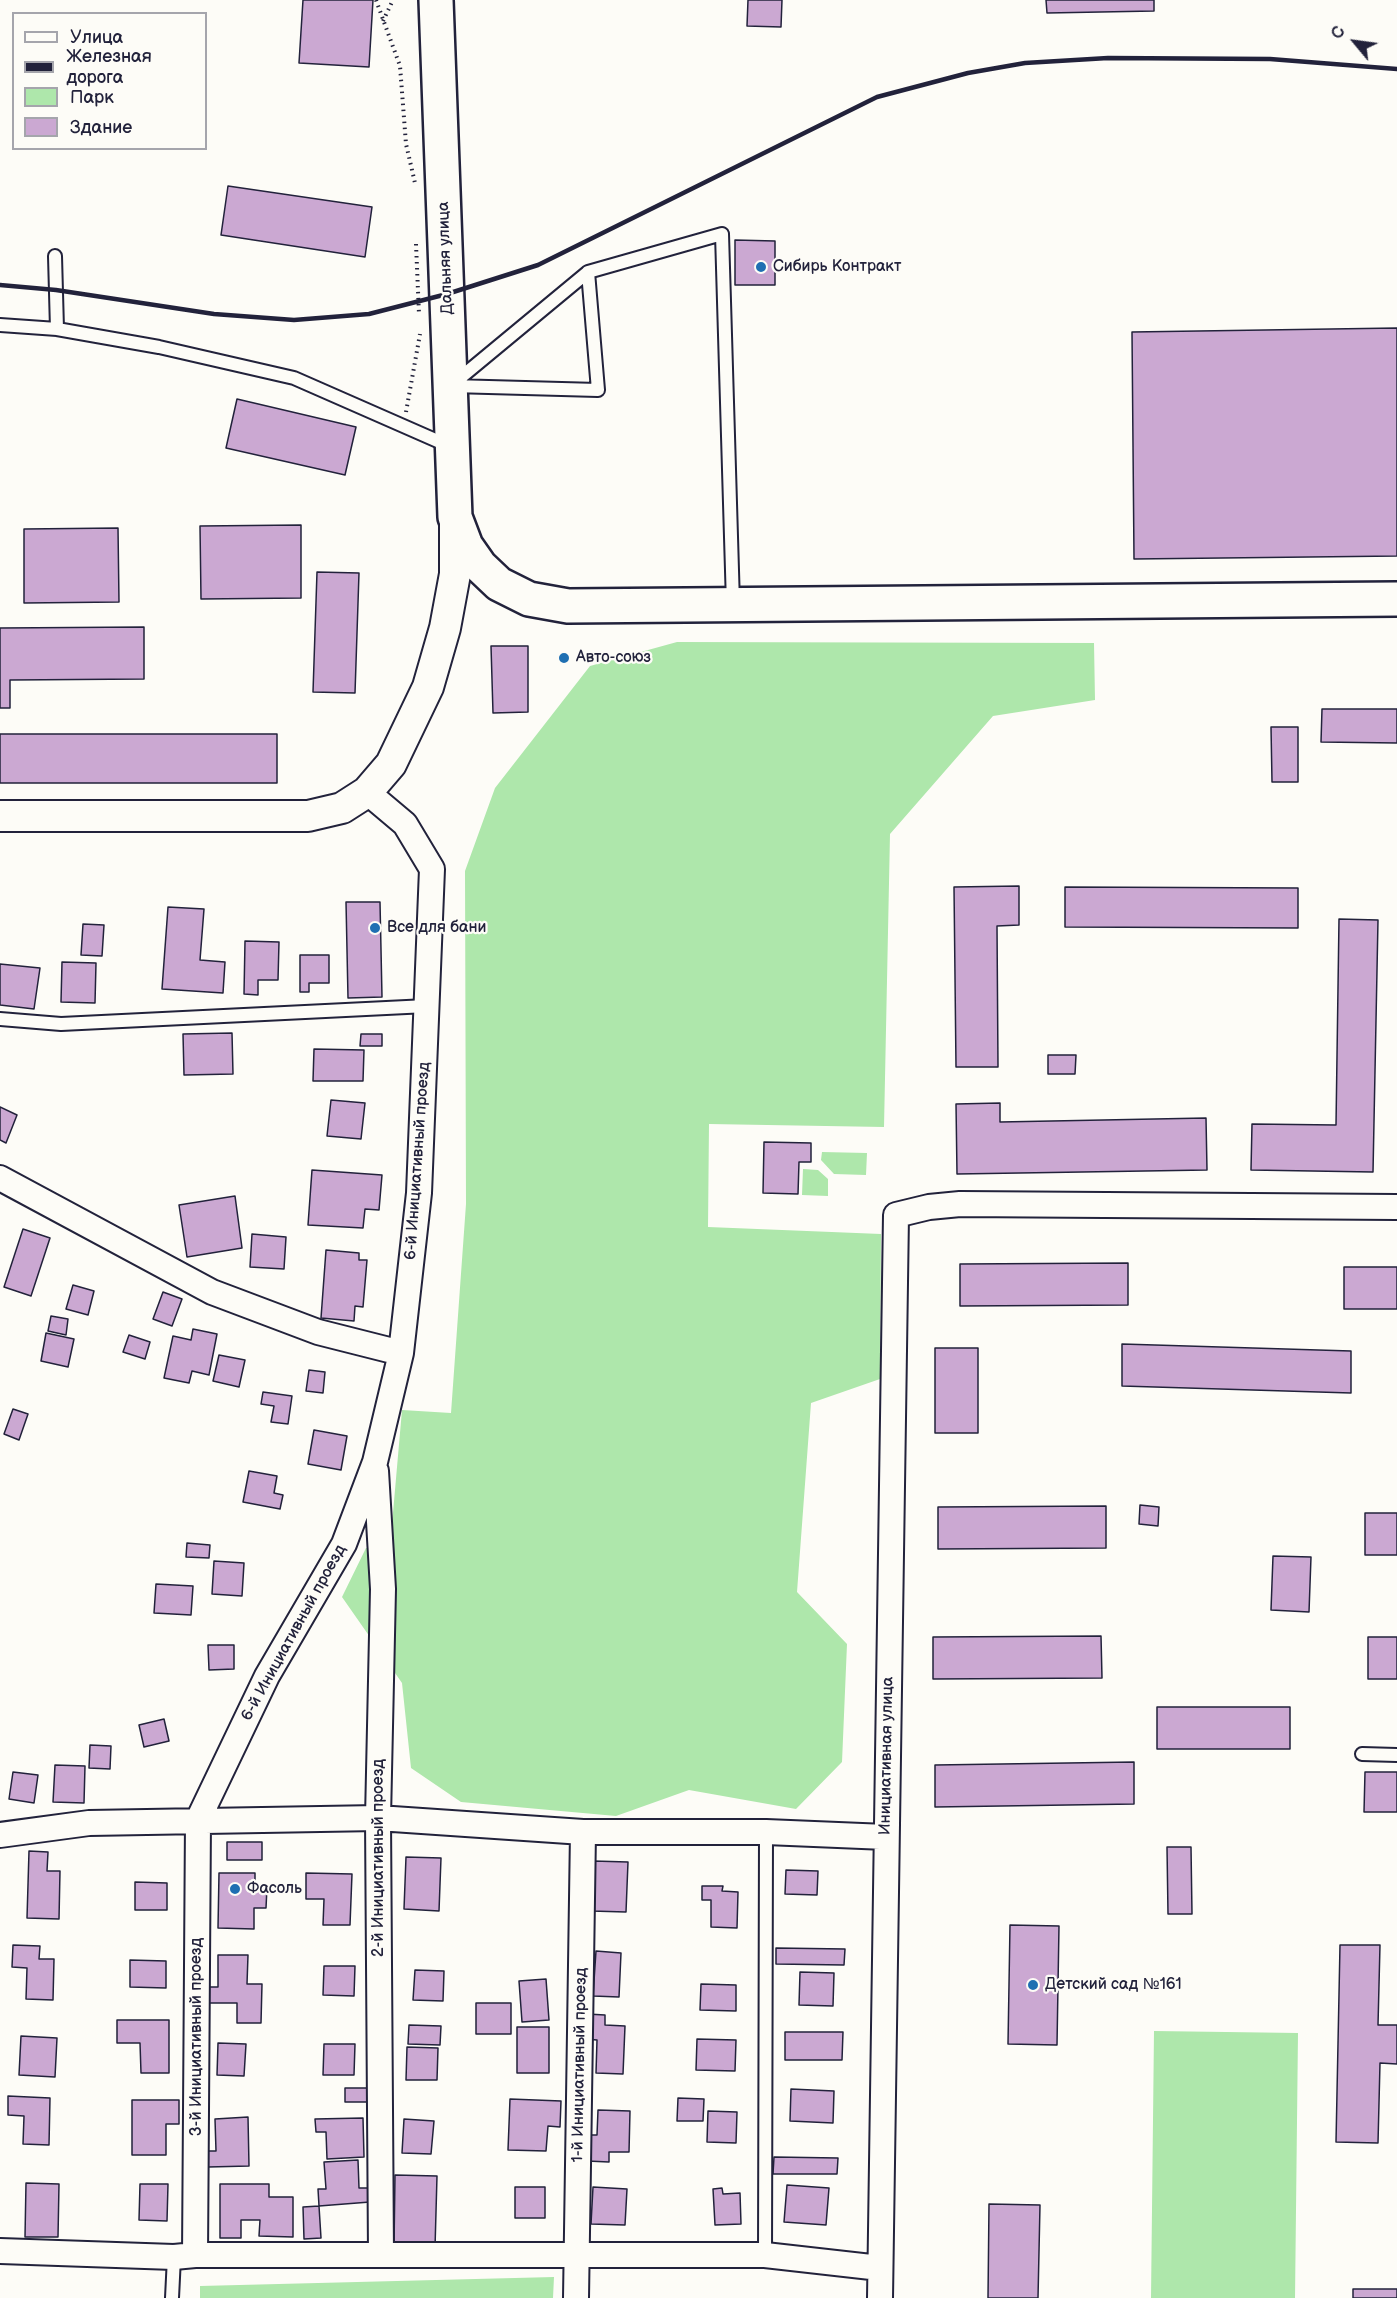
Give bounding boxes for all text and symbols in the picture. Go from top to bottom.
legend [12,12,207,150]
north arrow [1325,12,1385,72]
text: С [1328,24,1350,43]
text: Улица [70,27,123,48]
text: Железная дорога [66,46,152,88]
text: Парк [70,87,114,108]
text: Здание [70,117,132,138]
street label: Дальняя улица [434,201,458,315]
place label: Сибирь Контракт [773,257,901,277]
marker: Сибирь Контракт [754,260,768,274]
place label: Авто-союз [576,648,651,668]
marker: Авто-союз [557,651,571,665]
place label: Все для бани [387,918,486,938]
marker: Все для бани [368,921,382,935]
street label: 6-й Инициативный проезд [402,1061,434,1261]
street label: 6-й Инициативный проезд [237,1542,351,1724]
street label: Инициативная улица [876,1677,898,1835]
street label: 2-й Инициативный проезд [369,1759,389,1957]
place label: Фасоль [247,1879,302,1899]
marker: Фасоль [228,1882,242,1896]
street label: 3-й Инициативный проезд [187,1938,207,2136]
street label: 1-й Инициативный проезд [569,1967,591,2163]
place label: Детский сад №161 [1045,1975,1182,1995]
marker: Детский сад №161 [1026,1978,1040,1992]

